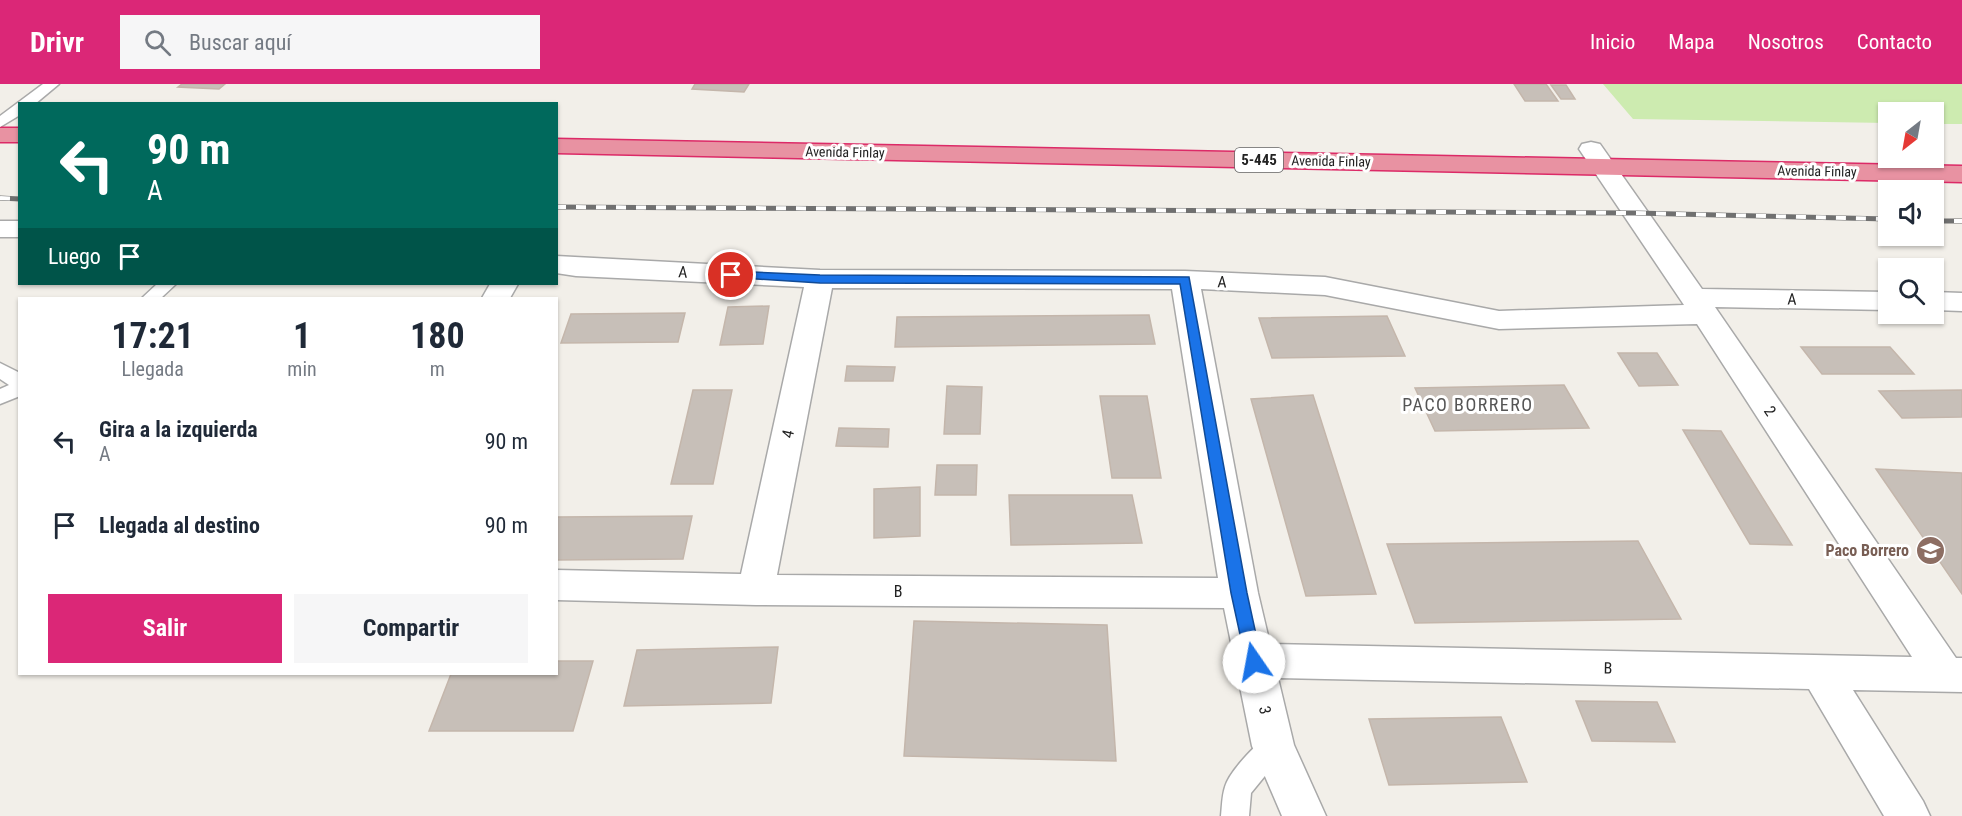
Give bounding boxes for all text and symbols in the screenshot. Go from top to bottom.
search box [120,15,540,69]
text: Drivr [30,26,84,59]
icon: search [141,26,174,59]
text: Buscar aquí [189,30,291,55]
text: Inicio [1590,30,1635,54]
text: Mapa [1668,30,1715,54]
text: Nosotros [1748,30,1824,54]
text: Contacto [1857,30,1932,54]
north arrow [1878,102,1944,168]
map controls [1878,102,1944,324]
text: 90 m [147,125,230,174]
icon: left [48,126,126,204]
street label: Avenida Finlay [805,143,885,161]
road number: 5-445 [1235,148,1283,172]
street label: Avenida Finlay [1291,152,1371,170]
street label: Avenida Finlay [1777,162,1857,180]
text: A [147,175,163,207]
button: sound [1878,180,1944,246]
icon: arrive [113,240,146,273]
text: Luego [48,244,101,269]
pin [705,249,756,300]
icon: arrive [714,258,747,291]
button: search [1878,258,1944,324]
street label: A [678,262,688,282]
street label: A [1217,272,1227,292]
street label: A [1787,289,1797,309]
text: 17:21 [111,315,194,357]
text: 1 [293,315,311,357]
text: 180 [410,315,465,357]
text: Llegada [121,357,184,381]
text: min [287,357,317,381]
text: m [430,357,445,381]
district label: PACO BORRERO [1402,394,1534,415]
street label: 2 [1760,402,1780,420]
text: Gira a la izquierda [99,417,258,442]
icon: left [48,425,81,458]
street label: 4 [778,428,798,440]
text: 90 m [485,429,528,454]
text: A [99,442,111,466]
icon: arrive [48,509,81,542]
text: Llegada al destino [99,513,260,538]
text: 90 m [485,513,528,538]
school or university icon: Paco Borrero [1914,534,1946,566]
place label: Paco Borrero [1825,541,1909,560]
street label: B [894,582,902,601]
button: Salir [48,594,282,663]
button: Compartir [294,594,528,663]
position arrow [1222,630,1286,694]
street label: B [1603,658,1613,678]
street label: 3 [1255,704,1275,716]

